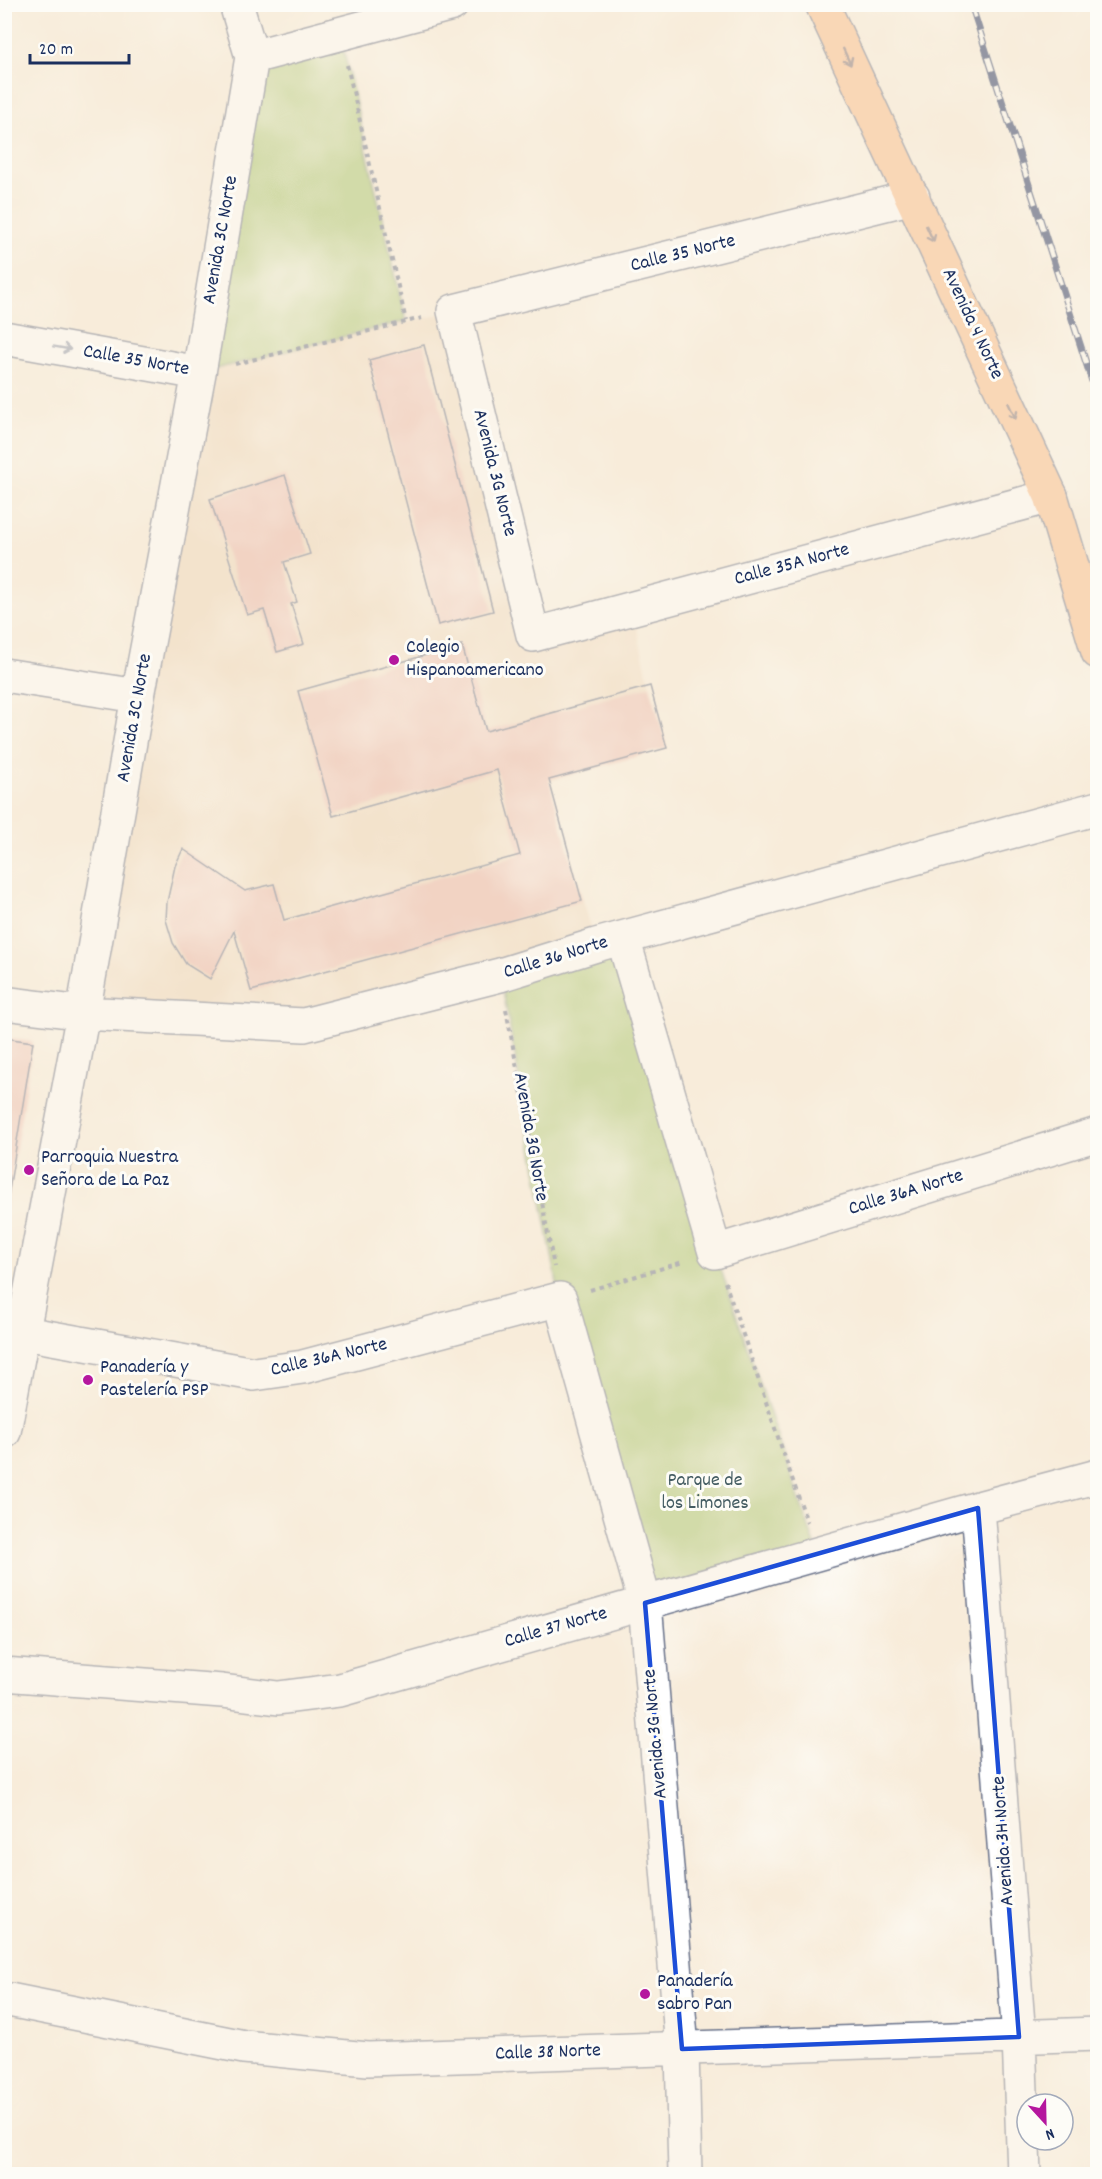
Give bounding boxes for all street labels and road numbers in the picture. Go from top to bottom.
street label: Avenida 3C Norte [196,173,246,306]
street label: Calle 35 Norte [628,227,739,281]
street label: Avenida 4 Norte [934,264,1010,384]
street label: Calle 35 Norte [81,338,191,384]
street label: Avenida 3G Norte [465,406,523,540]
street label: Calle 35A Norte [731,536,853,594]
street label: Avenida 3C Norte [110,651,160,784]
street label: Calle 36 Norte [500,929,612,987]
street label: Avenida 3G Norte [505,1070,555,1204]
street label: Calle 36A Norte [845,1162,967,1224]
street label: Calle 36A Norte [268,1331,390,1385]
street label: Calle 37 Norte [501,1600,611,1656]
street label: Avenida 3G Norte [636,1668,676,1800]
street label: Avenida 3H Norte [985,1775,1023,1907]
street label: Calle 38 Norte [495,2037,602,2069]

